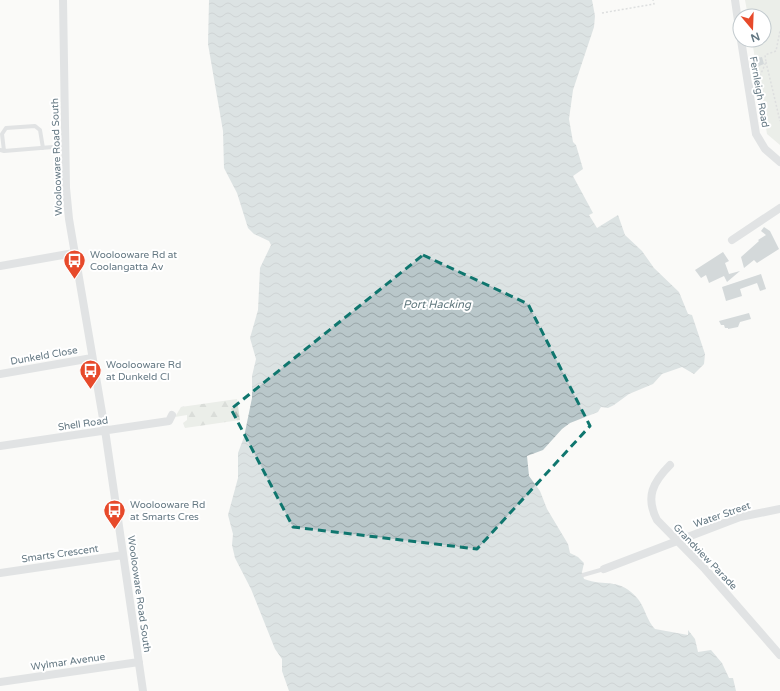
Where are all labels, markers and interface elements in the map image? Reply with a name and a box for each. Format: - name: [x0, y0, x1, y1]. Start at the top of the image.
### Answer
- north arrow: [732, 8, 772, 48]
- text: N: [749, 29, 761, 45]
- street label: Fernleigh Road: [747, 55, 771, 129]
- street label: Woolooware Road South: [49, 98, 65, 216]
- bus stop icon: Woolooware Rd at Coolangatta Av: [61, 248, 87, 281]
- place label: Woolooware Rd at Coolangatta Av: [90, 249, 177, 273]
- water label: Port Hacking: [403, 298, 472, 311]
- street label: Dunkeld Close: [9, 344, 79, 368]
- bus stop icon: Woolooware Rd at Dunkeld Cl: [78, 358, 104, 391]
- place label: Woolooware Rd at Dunkeld Cl: [106, 359, 181, 383]
- street label: Shell Road: [57, 415, 109, 433]
- bus stop icon: Woolooware Rd at Smarts Cres: [102, 498, 128, 531]
- place label: Woolooware Rd at Smarts Cres: [130, 499, 205, 523]
- street label: Water Street: [692, 500, 752, 530]
- street label: Grandview Parade: [671, 522, 740, 593]
- street label: Woolooware Road South: [125, 535, 153, 653]
- street label: Smarts Crescent: [21, 543, 99, 565]
- street label: Wylmar Avenue: [30, 651, 106, 673]

